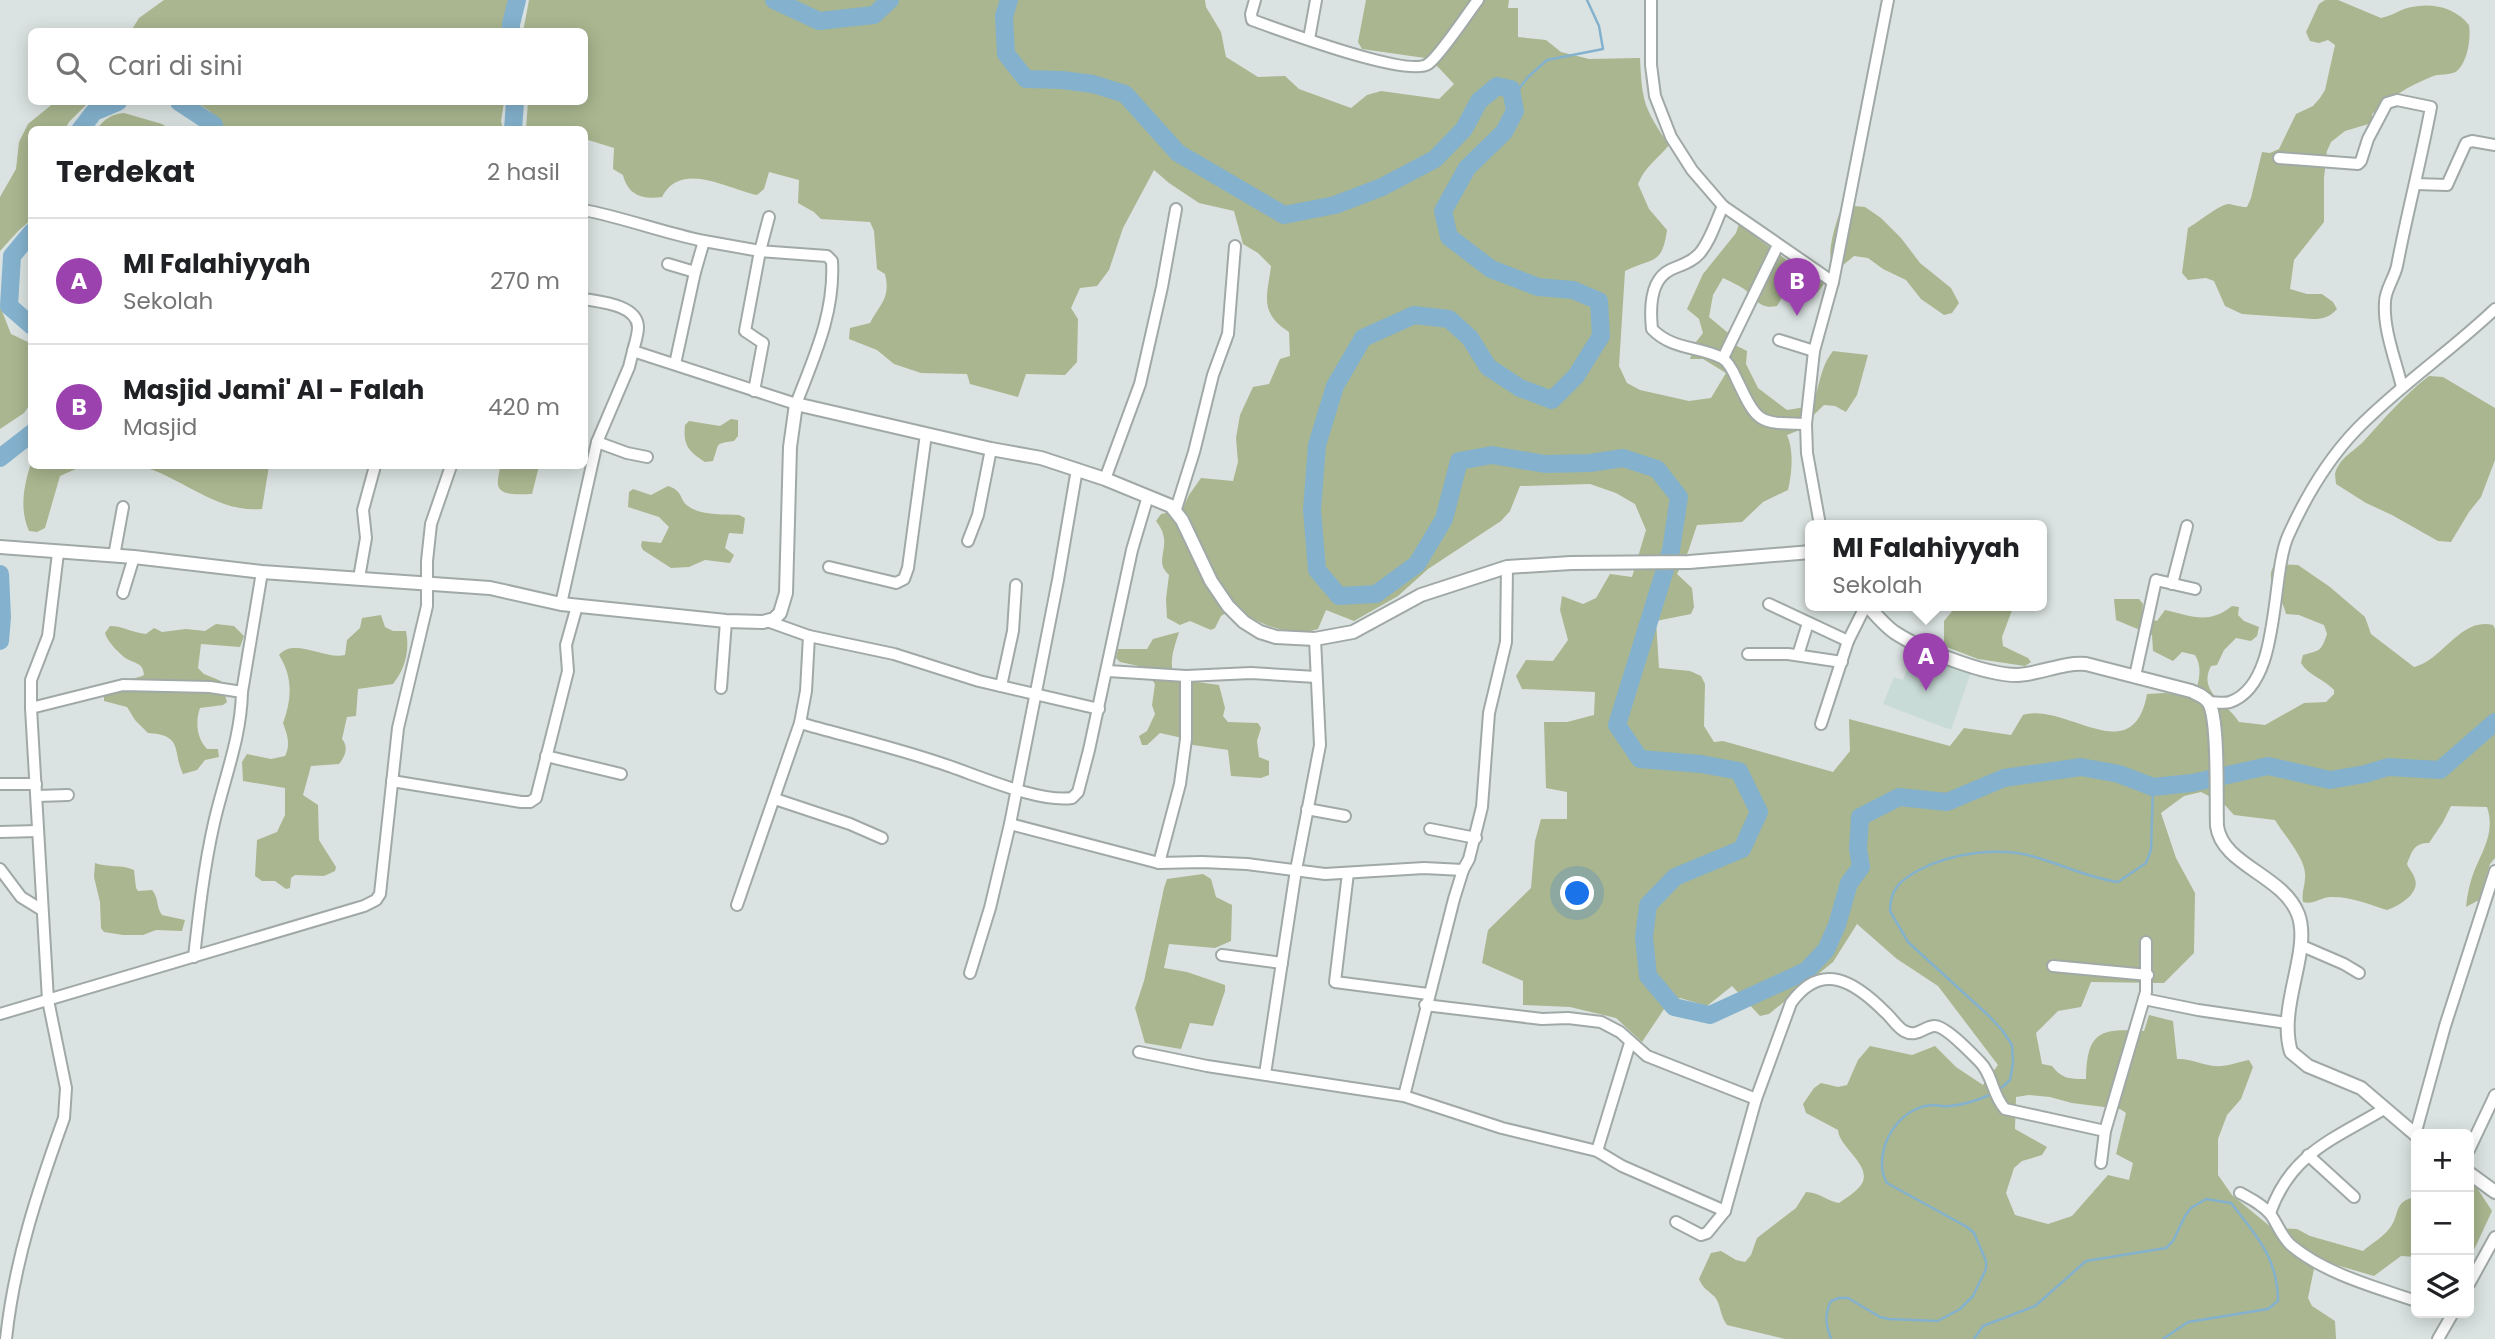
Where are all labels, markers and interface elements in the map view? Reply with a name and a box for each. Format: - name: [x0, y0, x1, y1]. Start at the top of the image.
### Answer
- search box: [28, 28, 588, 105]
- icon: search: [52, 48, 90, 86]
- text: Cari di sini: [108, 48, 243, 84]
- text: Terdekat: [56, 150, 195, 193]
- text: 2 hasil: [487, 156, 560, 188]
- text: MI Falahiyyah: [123, 246, 311, 282]
- pin: B: [1774, 258, 1820, 316]
- text: A: [71, 265, 87, 297]
- text: 270 m: [490, 265, 560, 297]
- text: Sekolah: [123, 285, 213, 317]
- text: Masjid Jami' Al - Falah: [123, 372, 424, 408]
- text: B: [71, 391, 87, 423]
- text: 420 m: [488, 391, 560, 423]
- text: Masjid: [123, 411, 197, 443]
- popup: [1805, 520, 2047, 611]
- text: MI Falahiyyah: [1832, 530, 2020, 566]
- text: Sekolah: [1832, 569, 1923, 601]
- pin: A: [1903, 633, 1949, 691]
- your location: [1560, 876, 1594, 910]
- map controls: [2411, 1129, 2474, 1318]
- button: +: [2411, 1129, 2474, 1192]
- button: −: [2411, 1192, 2474, 1255]
- button: layers: [2411, 1255, 2474, 1318]

